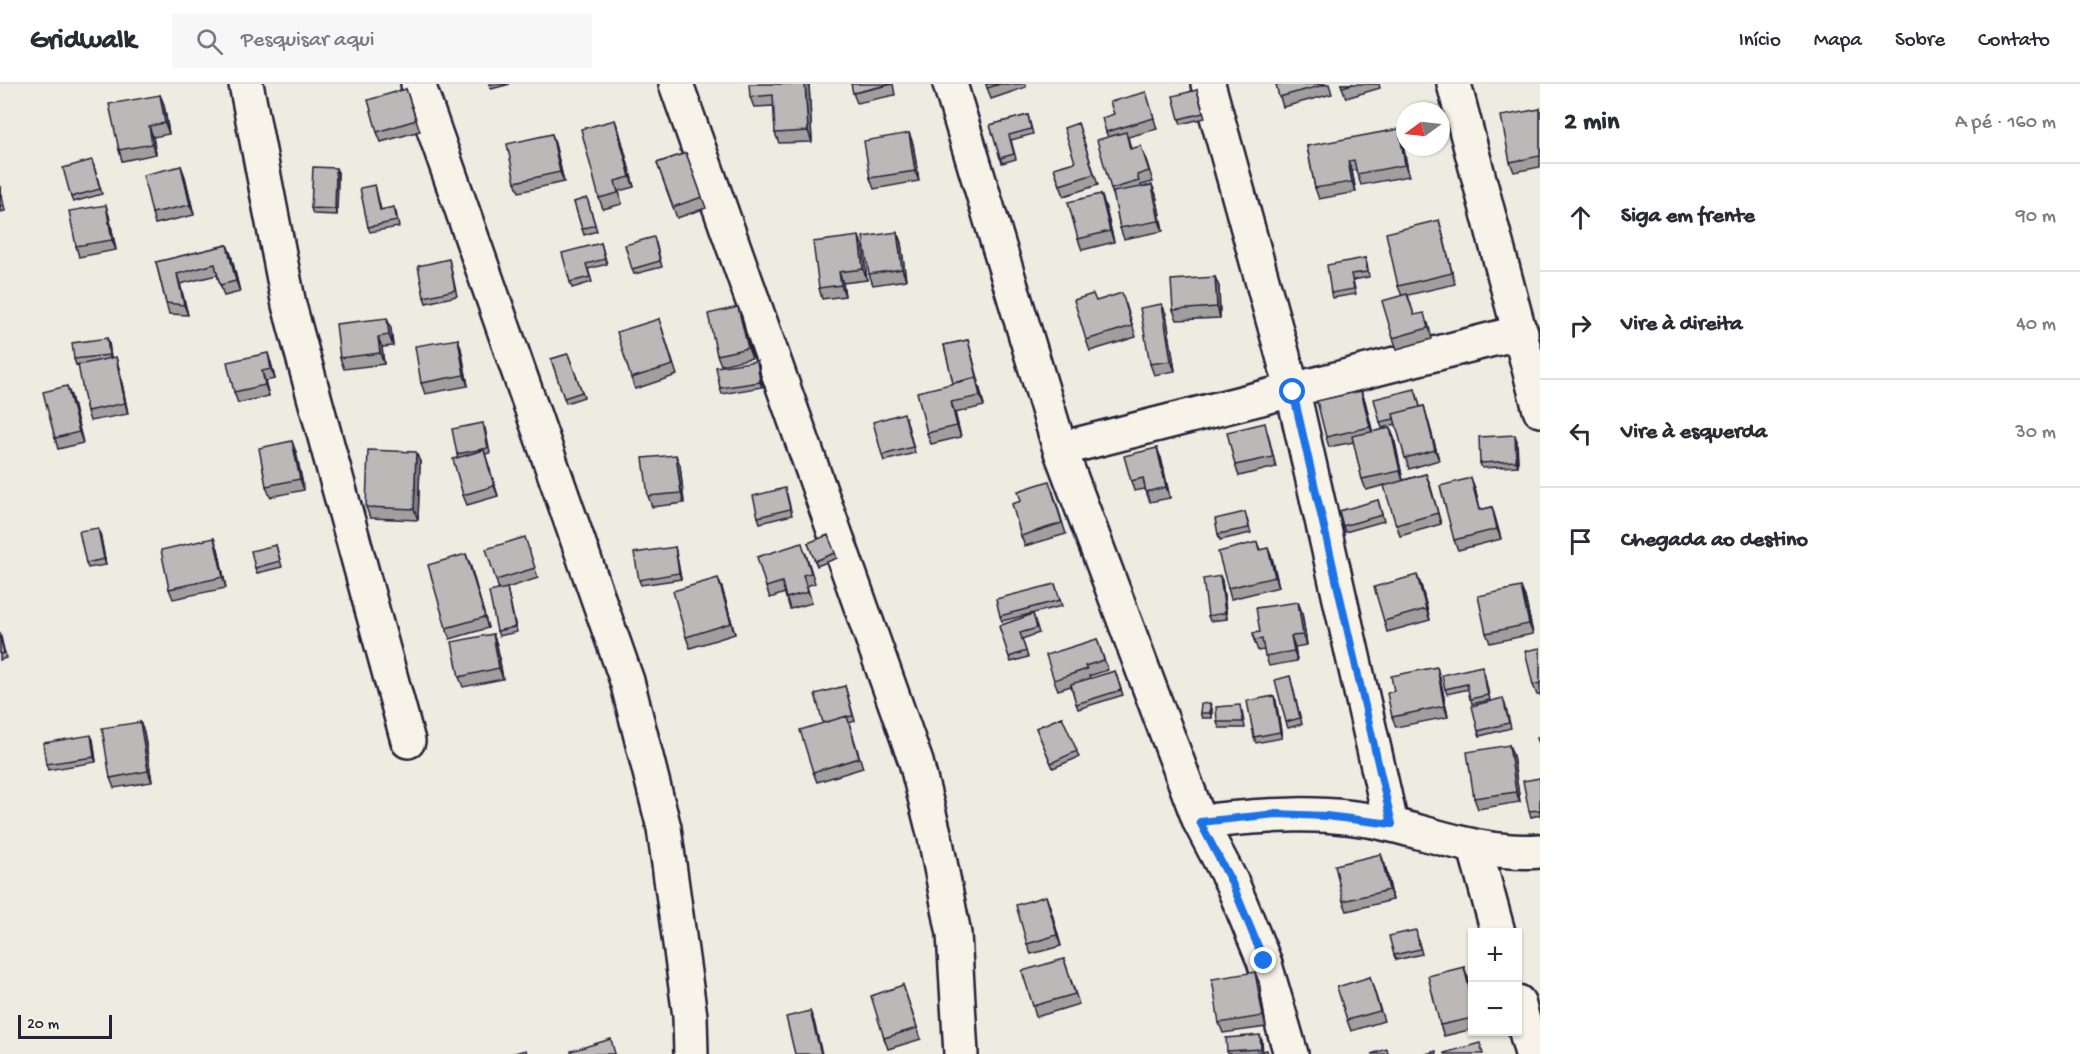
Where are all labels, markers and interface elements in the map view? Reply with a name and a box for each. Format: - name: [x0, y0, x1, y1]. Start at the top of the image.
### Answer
- search box: [172, 14, 592, 68]
- text: Gridwalk: [30, 25, 136, 58]
- icon: search: [193, 25, 226, 58]
- text: Pesquisar aqui: [241, 28, 375, 54]
- text: Início: [1739, 29, 1781, 54]
- text: Mapa: [1814, 29, 1862, 54]
- text: Sobre: [1895, 29, 1945, 54]
- text: Contato: [1978, 29, 2050, 54]
- north arrow: [1396, 102, 1450, 156]
- text: 2 min: [1564, 108, 1619, 139]
- text: A pé · 160 m: [1955, 112, 2056, 135]
- icon: ahead: [1564, 201, 1597, 234]
- text: Siga em frente: [1621, 204, 1755, 230]
- text: 90 m: [2016, 206, 2056, 229]
- icon: right: [1564, 309, 1597, 342]
- text: Vire à direita: [1621, 312, 1743, 338]
- text: 40 m: [2016, 314, 2056, 337]
- route start: [1279, 378, 1305, 404]
- icon: left: [1564, 417, 1597, 450]
- text: Vire à esquerda: [1621, 420, 1767, 446]
- text: 30 m: [2015, 422, 2056, 445]
- icon: arrive: [1564, 525, 1597, 558]
- text: Chegada ao destino: [1621, 528, 1808, 554]
- map controls: [1468, 928, 1522, 1036]
- button: +: [1468, 928, 1522, 982]
- route end: [1250, 947, 1276, 973]
- button: −: [1468, 982, 1522, 1036]
- scale bar: [18, 1012, 112, 1040]
- text: 20 m: [27, 1016, 59, 1035]

